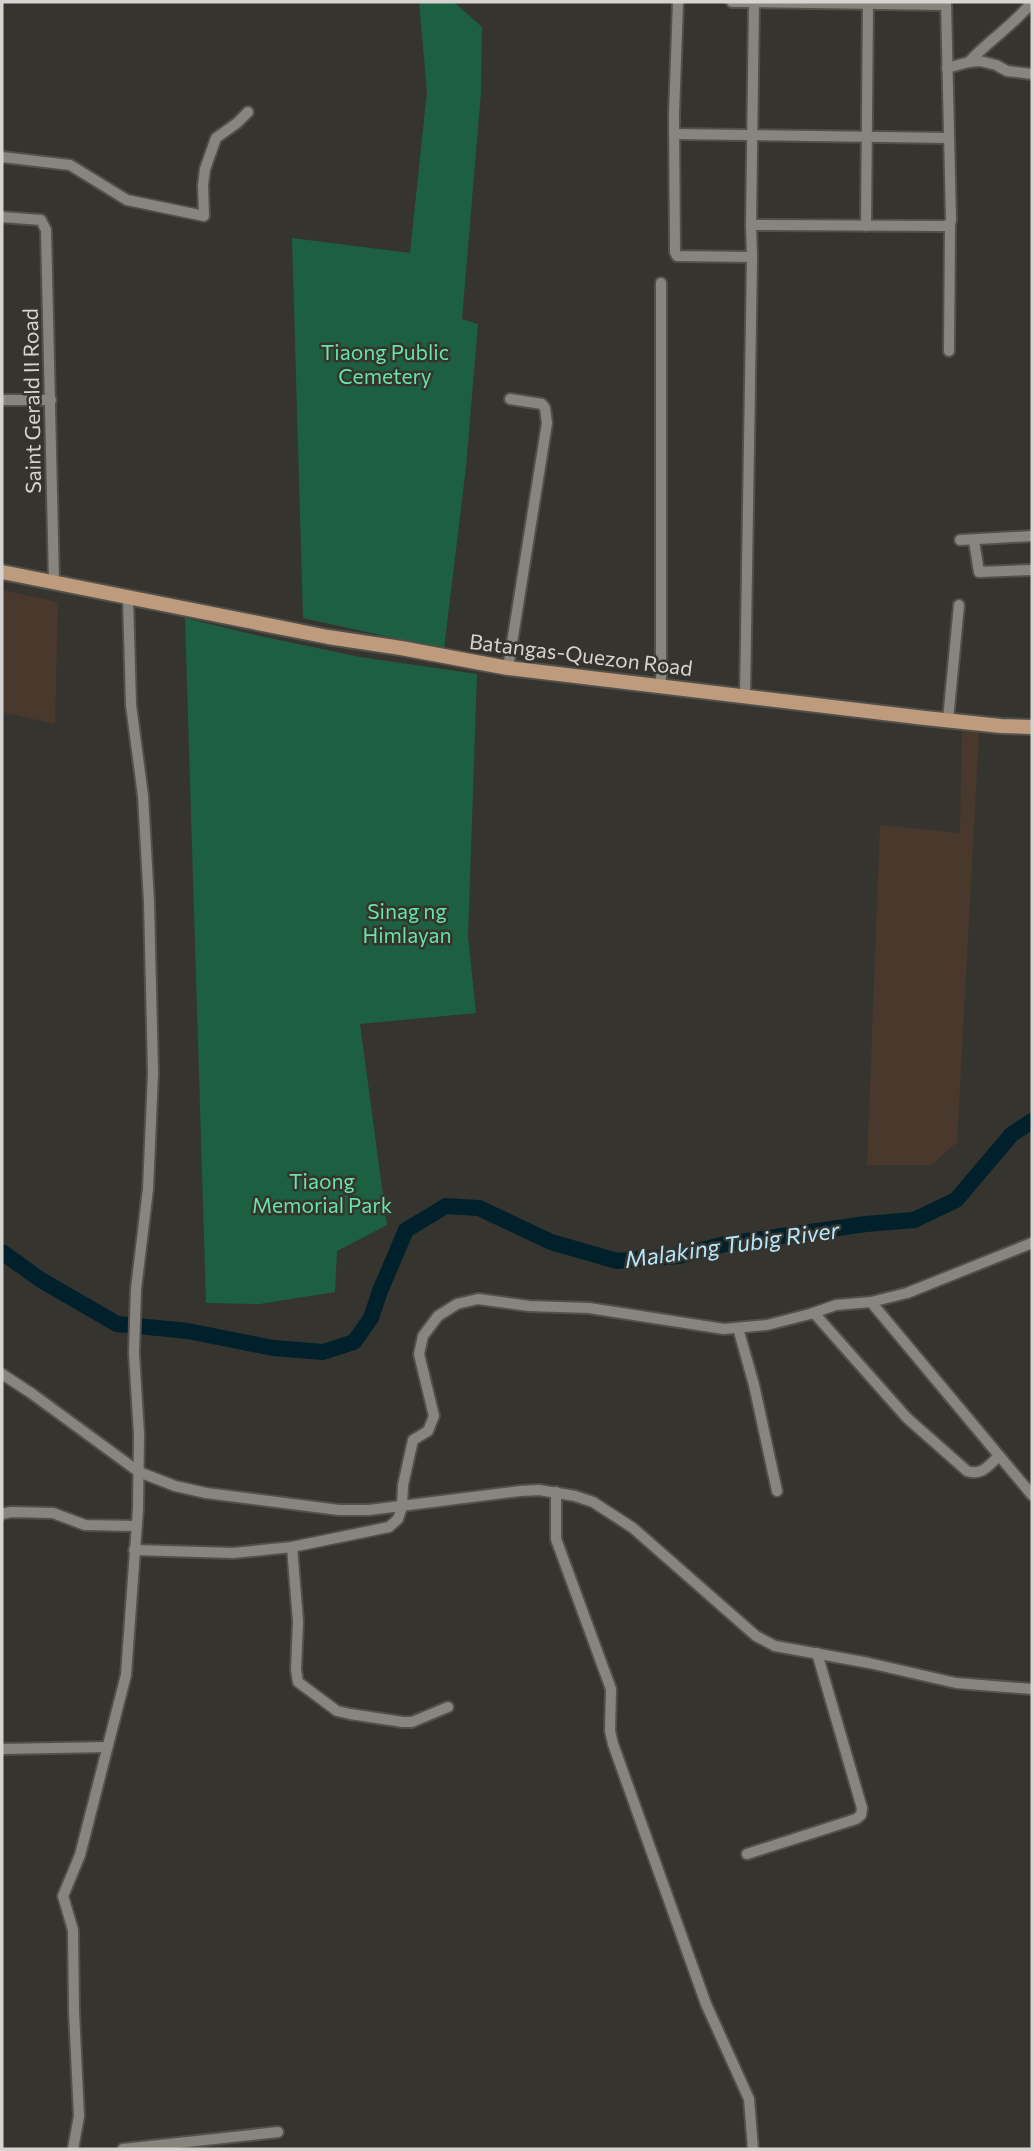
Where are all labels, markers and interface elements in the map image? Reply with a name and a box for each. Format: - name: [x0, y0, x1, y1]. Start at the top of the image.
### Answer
- street label: Saint Gerald II Road: [17, 308, 45, 494]
- park label: Tiaong Public Cemetery: [321, 339, 449, 388]
- street label: Batangas-Quezon Road: [468, 628, 694, 680]
- park label: Sinag ng Himlayan: [362, 898, 452, 947]
- park label: Tiaong Memorial Park: [252, 1168, 392, 1217]
- water label: Malaking Tubig River: [623, 1215, 842, 1273]

